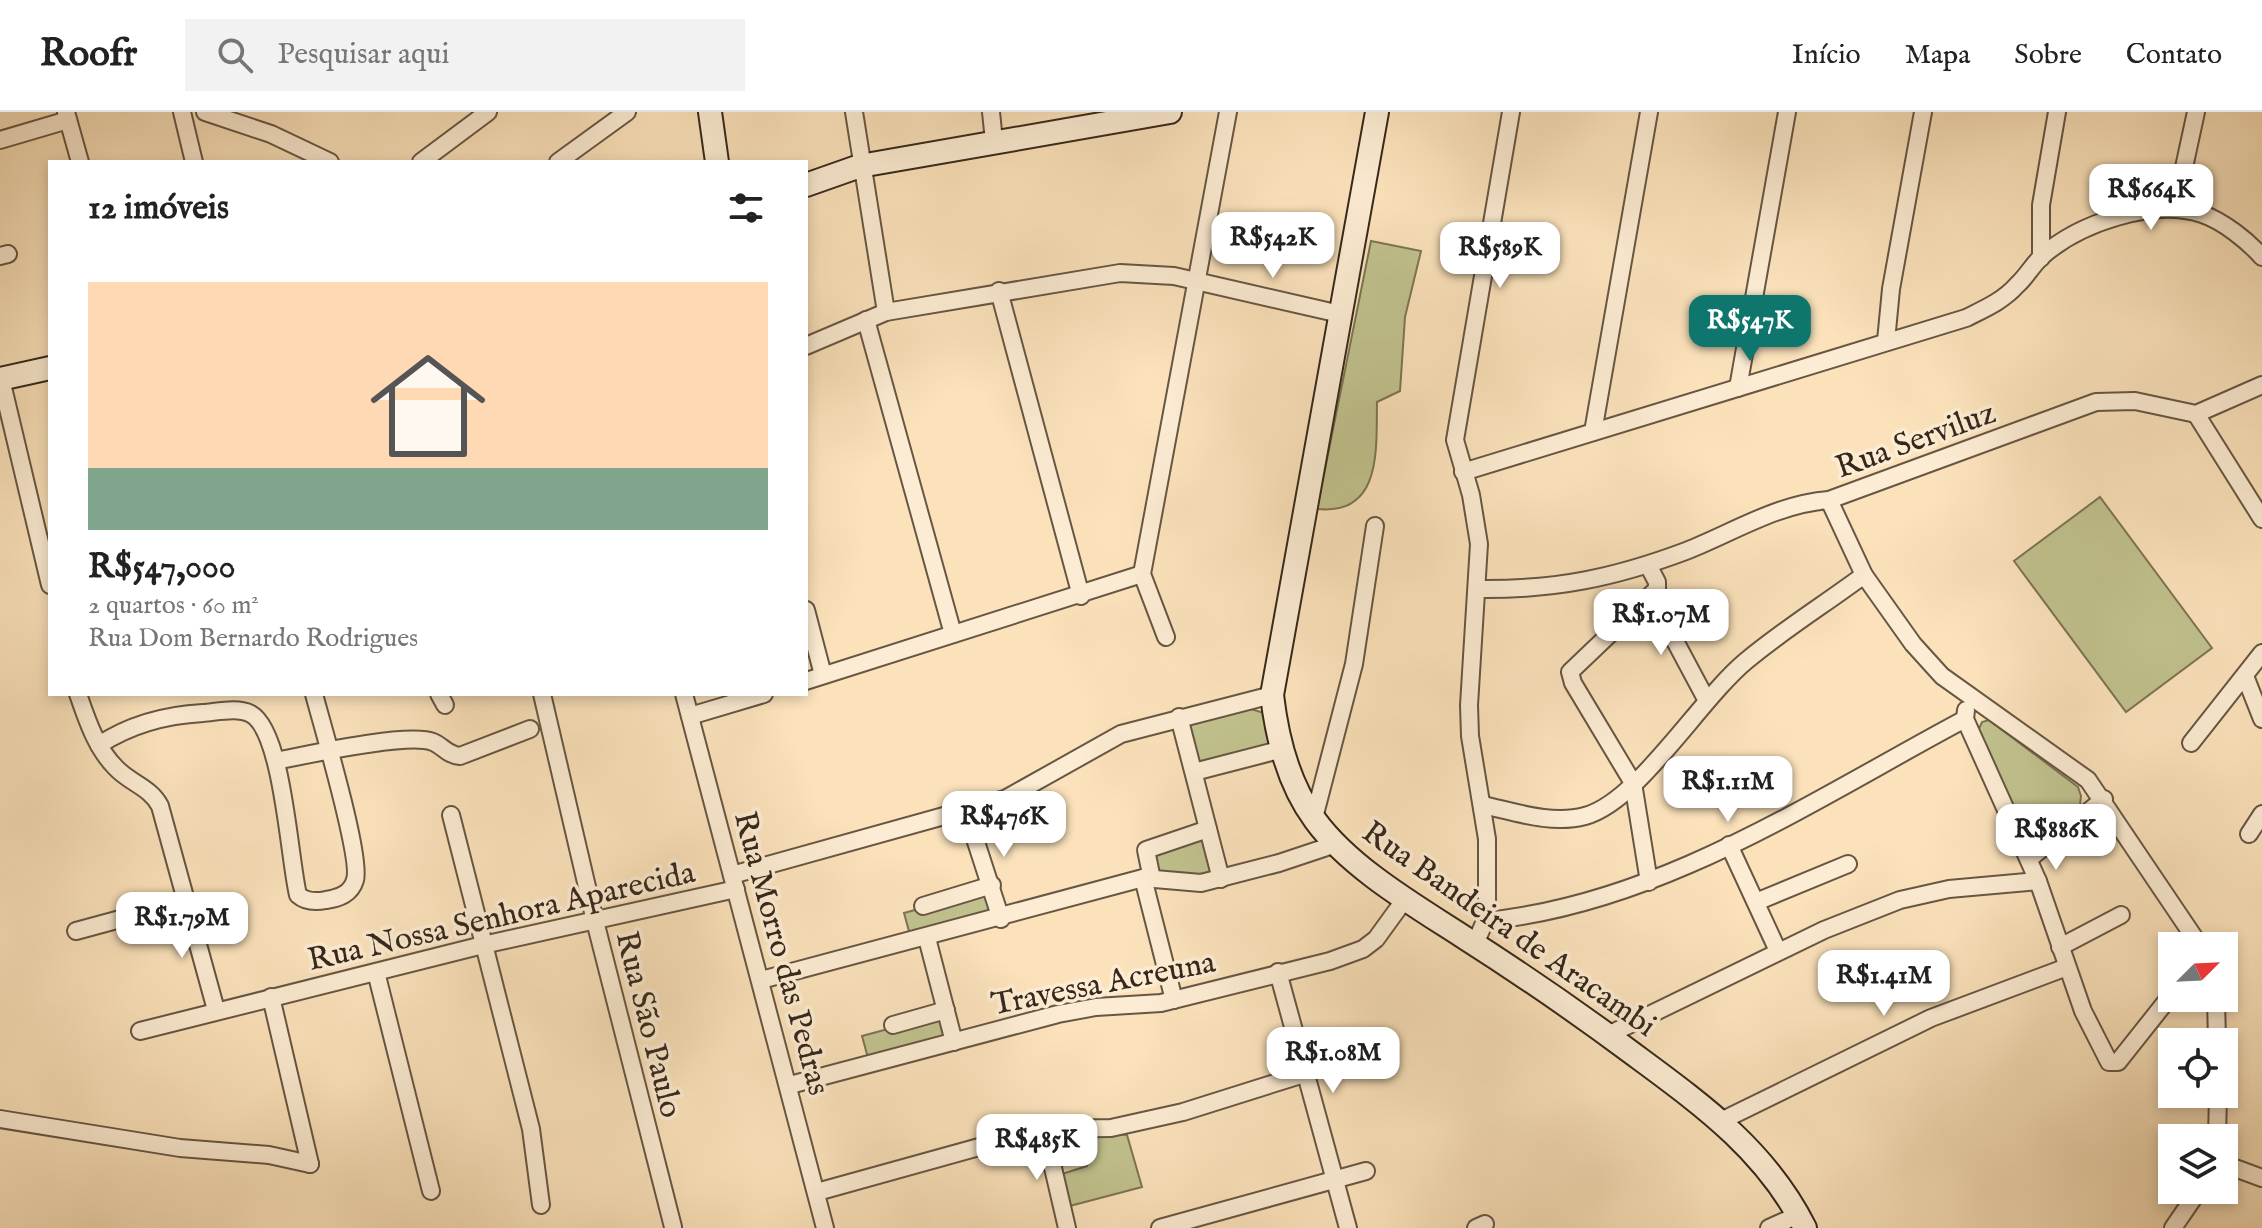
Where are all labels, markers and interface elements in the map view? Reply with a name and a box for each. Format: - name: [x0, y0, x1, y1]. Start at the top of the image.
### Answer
- search box: [185, 19, 745, 91]
- text: Roofr: [40, 31, 137, 79]
- icon: search: [213, 33, 257, 77]
- text: Pesquisar aqui: [277, 36, 449, 74]
- text: Início: [1792, 38, 1861, 73]
- text: Mapa: [1905, 38, 1970, 73]
- text: Sobre: [2014, 38, 2082, 73]
- text: Contato: [2126, 38, 2222, 73]
- pin: R$664K: [2086, 164, 2216, 232]
- text: R$664K: [2107, 173, 2195, 206]
- icon: filters: [724, 186, 768, 230]
- text: 12 imóveis: [88, 187, 229, 230]
- pin: R$542K: [1208, 212, 1338, 280]
- text: R$542K: [1229, 221, 1317, 254]
- pin: R$589K: [1435, 222, 1565, 290]
- text: R$589K: [1458, 231, 1542, 264]
- pin: R$547K: [1685, 295, 1815, 363]
- text: R$547K: [1707, 304, 1793, 337]
- icon: home: [356, 334, 500, 478]
- street label: Rua Serviluz: [1830, 393, 2001, 489]
- text: R$547,000: [88, 546, 235, 589]
- text: 2 quartos · 60 m²: [88, 589, 259, 622]
- pin: R$1.07M: [1587, 589, 1735, 657]
- text: R$1.07M: [1612, 598, 1710, 631]
- text: Rua Dom Bernardo Rodrigues: [88, 622, 418, 655]
- pin: R$1.11M: [1654, 756, 1802, 824]
- text: R$1.11M: [1681, 765, 1775, 798]
- pin: R$476K: [939, 791, 1069, 859]
- text: R$476K: [960, 800, 1048, 833]
- pin: R$886K: [1991, 804, 2121, 872]
- street label: Rua Morro das Pedras: [723, 807, 838, 1100]
- street label: Rua Bandeira de Aracambi: [1353, 813, 1664, 1047]
- text: R$886K: [2014, 813, 2098, 846]
- street label: Rua Nossa Senhora Aparecida: [304, 853, 699, 982]
- pin: R$1.79M: [108, 892, 256, 960]
- text: R$1.79M: [134, 901, 230, 934]
- street label: Rua São Paulo: [605, 927, 691, 1122]
- north arrow: [2158, 932, 2238, 1012]
- map controls: [2158, 932, 2238, 1204]
- street label: Travessa Acreuna: [988, 943, 1219, 1026]
- pin: R$1.41M: [1810, 950, 1958, 1018]
- text: R$1.41M: [1836, 959, 1932, 992]
- pin: R$1.08M: [1259, 1027, 1407, 1095]
- button: locate: [2158, 1028, 2238, 1108]
- text: R$1.08M: [1285, 1036, 1381, 1069]
- pin: R$485K: [972, 1114, 1102, 1182]
- text: R$485K: [994, 1123, 1080, 1156]
- button: layers: [2158, 1124, 2238, 1204]

